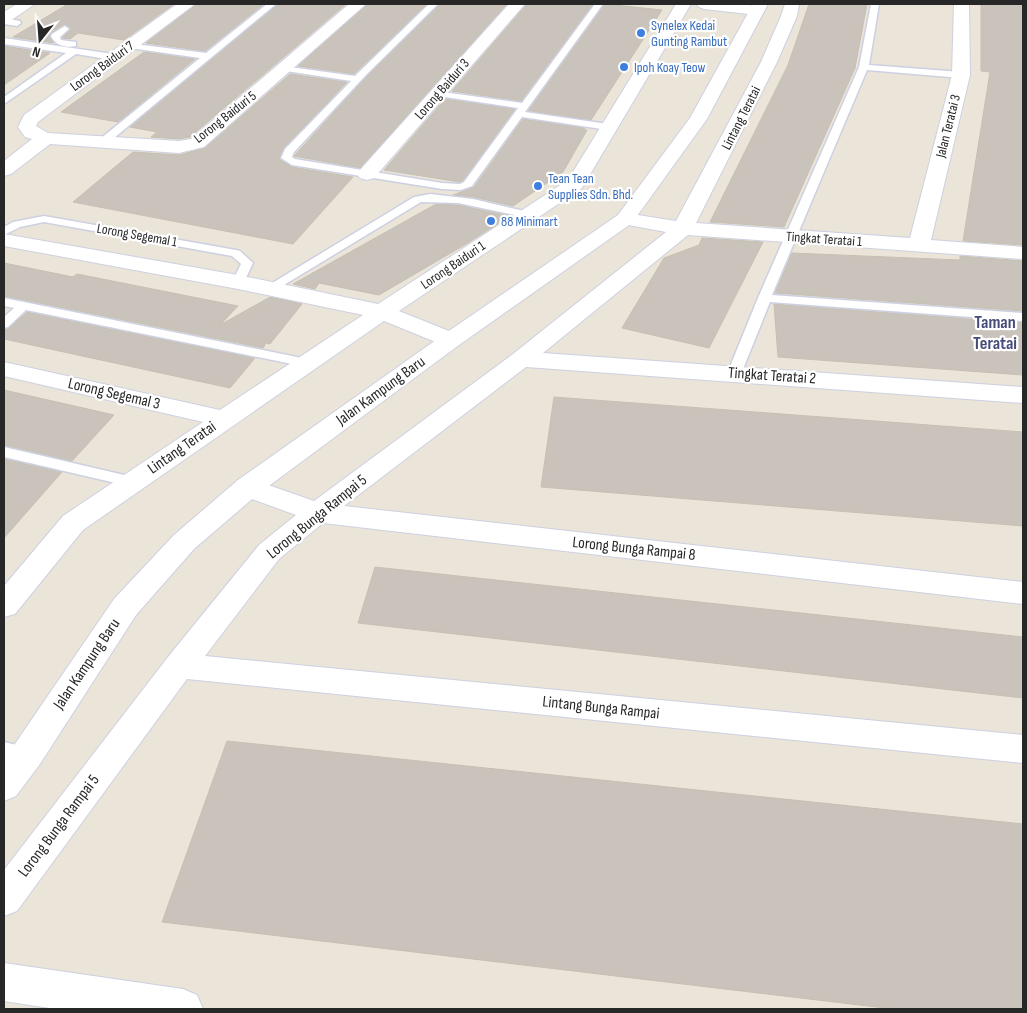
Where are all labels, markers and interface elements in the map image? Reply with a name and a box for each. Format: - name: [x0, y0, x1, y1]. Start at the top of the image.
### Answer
- north arrow: [15, 15, 65, 65]
- place label: Synelex Kedai Gunting Rambut: [651, 17, 727, 50]
- marker: Synelex Kedai Gunting Rambut: [635, 27, 647, 39]
- street label: Lorong Baiduri 7: [67, 37, 138, 95]
- text: N: [30, 43, 42, 61]
- street label: Lorong Baiduri 3: [411, 55, 473, 123]
- place label: Ipoh Koay Teow: [634, 59, 706, 76]
- marker: Ipoh Koay Teow: [618, 61, 630, 73]
- street label: Lintang Teratai: [718, 83, 764, 153]
- street label: Lorong Baiduri 5: [190, 87, 260, 147]
- street label: Jalan Teratai 3: [932, 93, 964, 160]
- place label: Tean Tean Supplies Sdn. Bhd.: [548, 170, 633, 203]
- marker: Tean Tean Supplies Sdn. Bhd.: [532, 180, 544, 192]
- place label: 88 Minimart: [501, 213, 558, 230]
- marker: 88 Minimart: [485, 215, 497, 227]
- street label: Lorong Segemal 1: [96, 220, 179, 250]
- street label: Tingkat Teratai 1: [785, 228, 863, 250]
- street label: Lorong Baiduri 1: [418, 237, 488, 293]
- district label: Taman Teratai: [973, 312, 1017, 354]
- street label: Jalan Kampung Baru: [332, 352, 429, 430]
- street label: Tingkat Teratai 2: [728, 363, 816, 389]
- street label: Lorong Segemal 3: [66, 374, 162, 414]
- street label: Lintang Teratai: [144, 418, 220, 478]
- street label: Lorong Bunga Rampai 5: [263, 471, 371, 563]
- street label: Lorong Bunga Rampai 8: [572, 533, 696, 565]
- street label: Jalan Kampung Baru: [49, 615, 124, 714]
- street label: Lintang Bunga Rampai: [542, 692, 660, 724]
- street label: Lorong Bunga Rampai 5: [14, 771, 104, 881]

